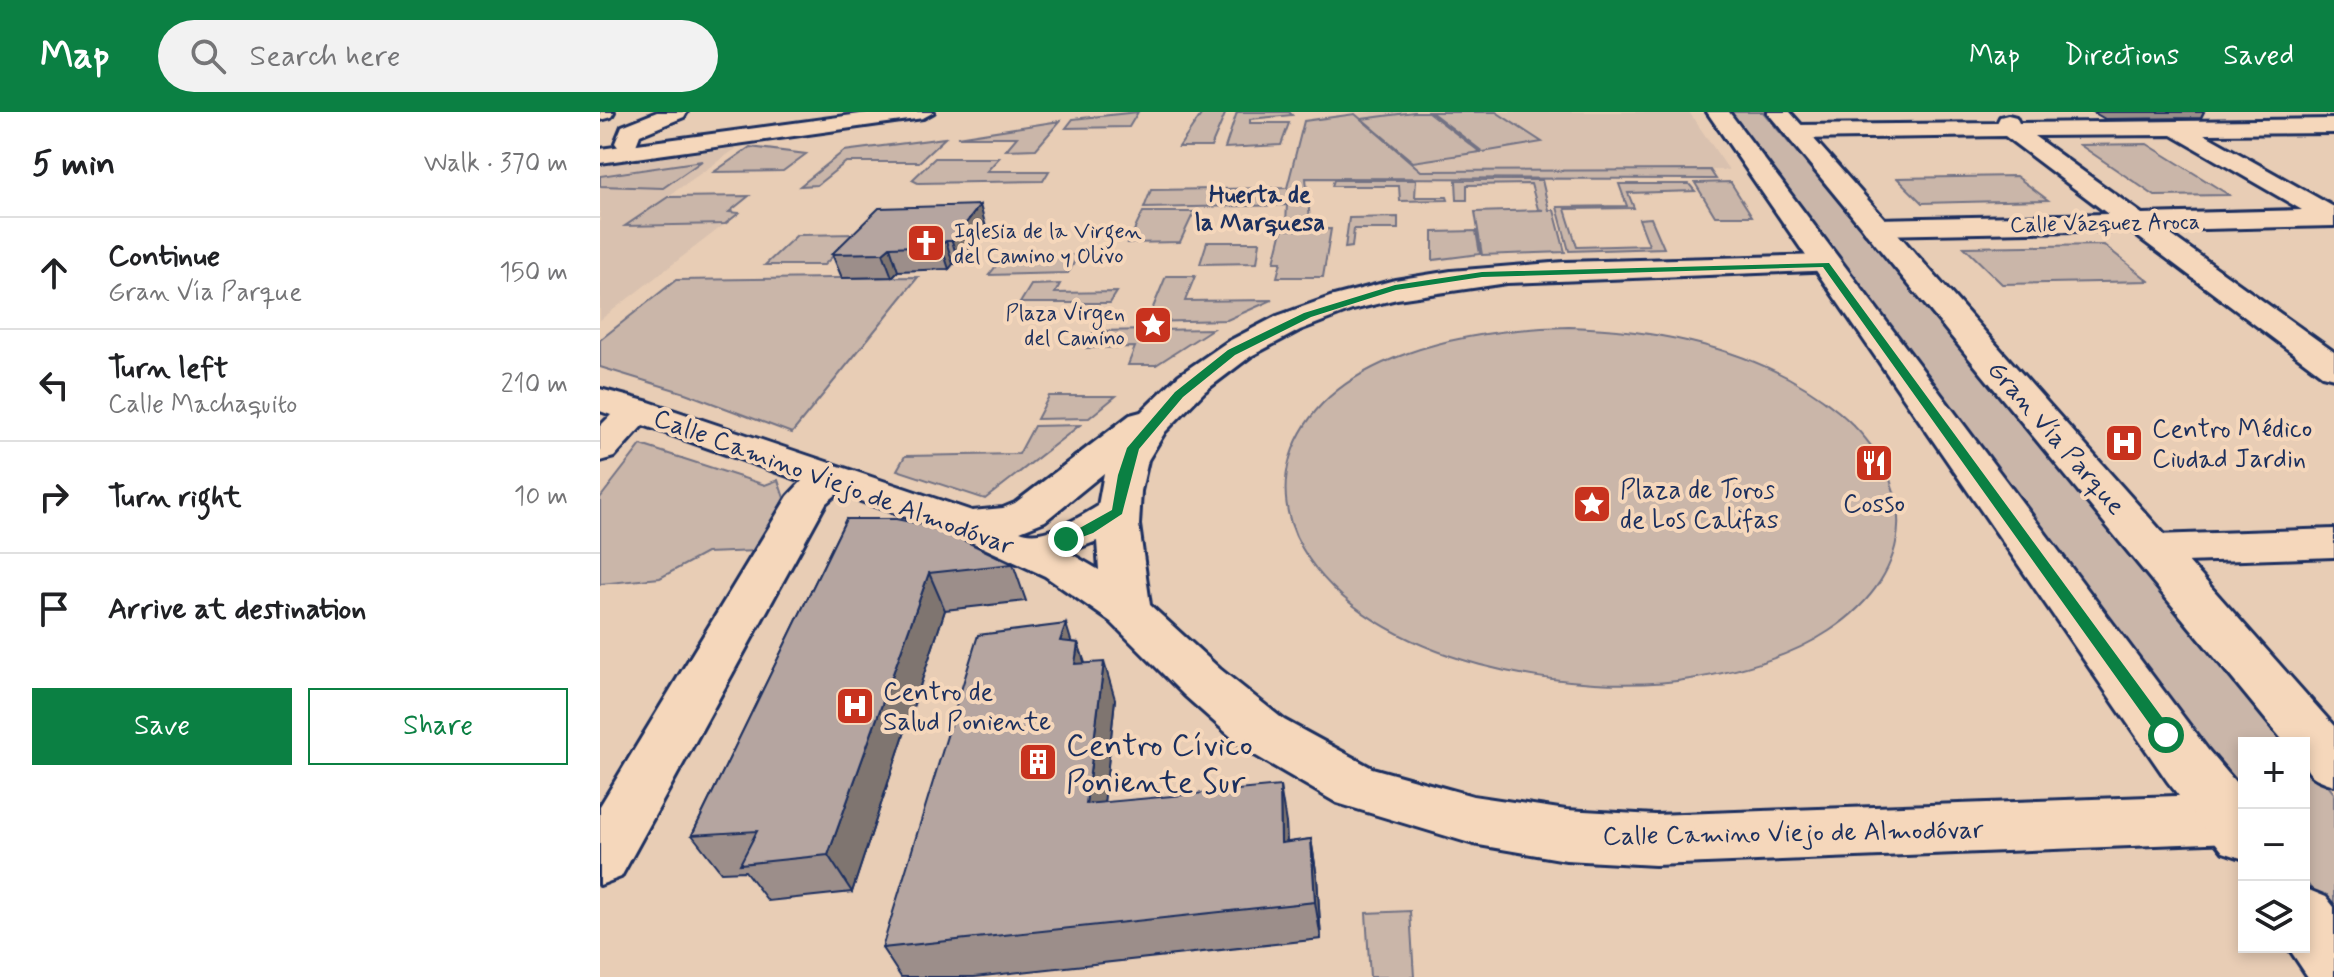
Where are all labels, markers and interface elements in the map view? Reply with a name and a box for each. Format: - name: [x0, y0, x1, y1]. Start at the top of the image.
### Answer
- search box: [158, 20, 718, 92]
- text: Map: [40, 32, 110, 81]
- icon: search: [186, 34, 230, 78]
- text: Search here: [250, 37, 401, 76]
- text: Map: [1969, 38, 2020, 75]
- text: Directions: [2064, 38, 2179, 75]
- text: Saved: [2223, 38, 2294, 75]
- text: 5 min: [32, 142, 115, 187]
- text: Walk · 370 m: [424, 147, 568, 181]
- district label: Huerta de la Marquesa: [1195, 180, 1325, 239]
- street label: Calle Vázquez Aroca: [2010, 208, 2201, 240]
- place label: Iglesia de la Virgen del Camino y Olivo: [954, 218, 1142, 271]
- church icon: Iglesia de la Virgen del Camino y Olivo: [905, 222, 947, 264]
- text: Continue: [108, 237, 220, 276]
- icon: ahead: [32, 251, 76, 295]
- text: 150 m: [499, 256, 568, 290]
- text: Gran Vía Parque: [108, 276, 302, 310]
- place label: Plaza Virgen del Camino: [1006, 300, 1125, 353]
- place icon: Plaza Virgen del Camino: [1132, 304, 1174, 346]
- text: Turn left: [108, 349, 228, 388]
- street label: Gran Vía Parque: [1979, 354, 2132, 523]
- icon: left: [32, 363, 76, 407]
- text: 210 m: [501, 368, 568, 402]
- text: Calle Machaquito: [108, 388, 297, 422]
- street label: Calle Camino Viejo de Almodóvar: [649, 402, 1018, 564]
- place label: Centro Médico Ciudad Jardin: [2152, 413, 2312, 477]
- hospital icon: Centro Médico Ciudad Jardin: [2103, 422, 2145, 464]
- restaurant icon: Cosso: [1853, 442, 1895, 484]
- place label: Plaza de Toros de Los Califas: [1620, 474, 1779, 538]
- icon: right: [32, 475, 76, 519]
- text: Turn right: [108, 478, 241, 517]
- text: 10 m: [514, 480, 568, 514]
- place icon: Plaza de Toros de Los Califas: [1571, 483, 1613, 525]
- place label: Cosso: [1843, 488, 1905, 522]
- route end: [1048, 521, 1084, 557]
- icon: arrive: [32, 587, 76, 631]
- text: Arrive at destination: [108, 590, 366, 629]
- place label: Centro de Salud Poniente: [883, 676, 1051, 740]
- hospital icon: Centro de Salud Poniente: [834, 685, 876, 727]
- button: Save: [32, 688, 292, 765]
- button: Share: [308, 688, 568, 765]
- route start: [2148, 717, 2184, 753]
- place label: Centro Cívico Poniente Sur: [1066, 725, 1253, 804]
- map controls: [2238, 737, 2310, 953]
- button: +: [2238, 737, 2310, 809]
- building icon: Centro Cívico Poniente Sur: [1017, 741, 1059, 783]
- button: −: [2238, 809, 2310, 881]
- street label: Calle Camino Viejo de Almodóvar: [1602, 814, 1984, 854]
- button: layers: [2238, 881, 2310, 953]

